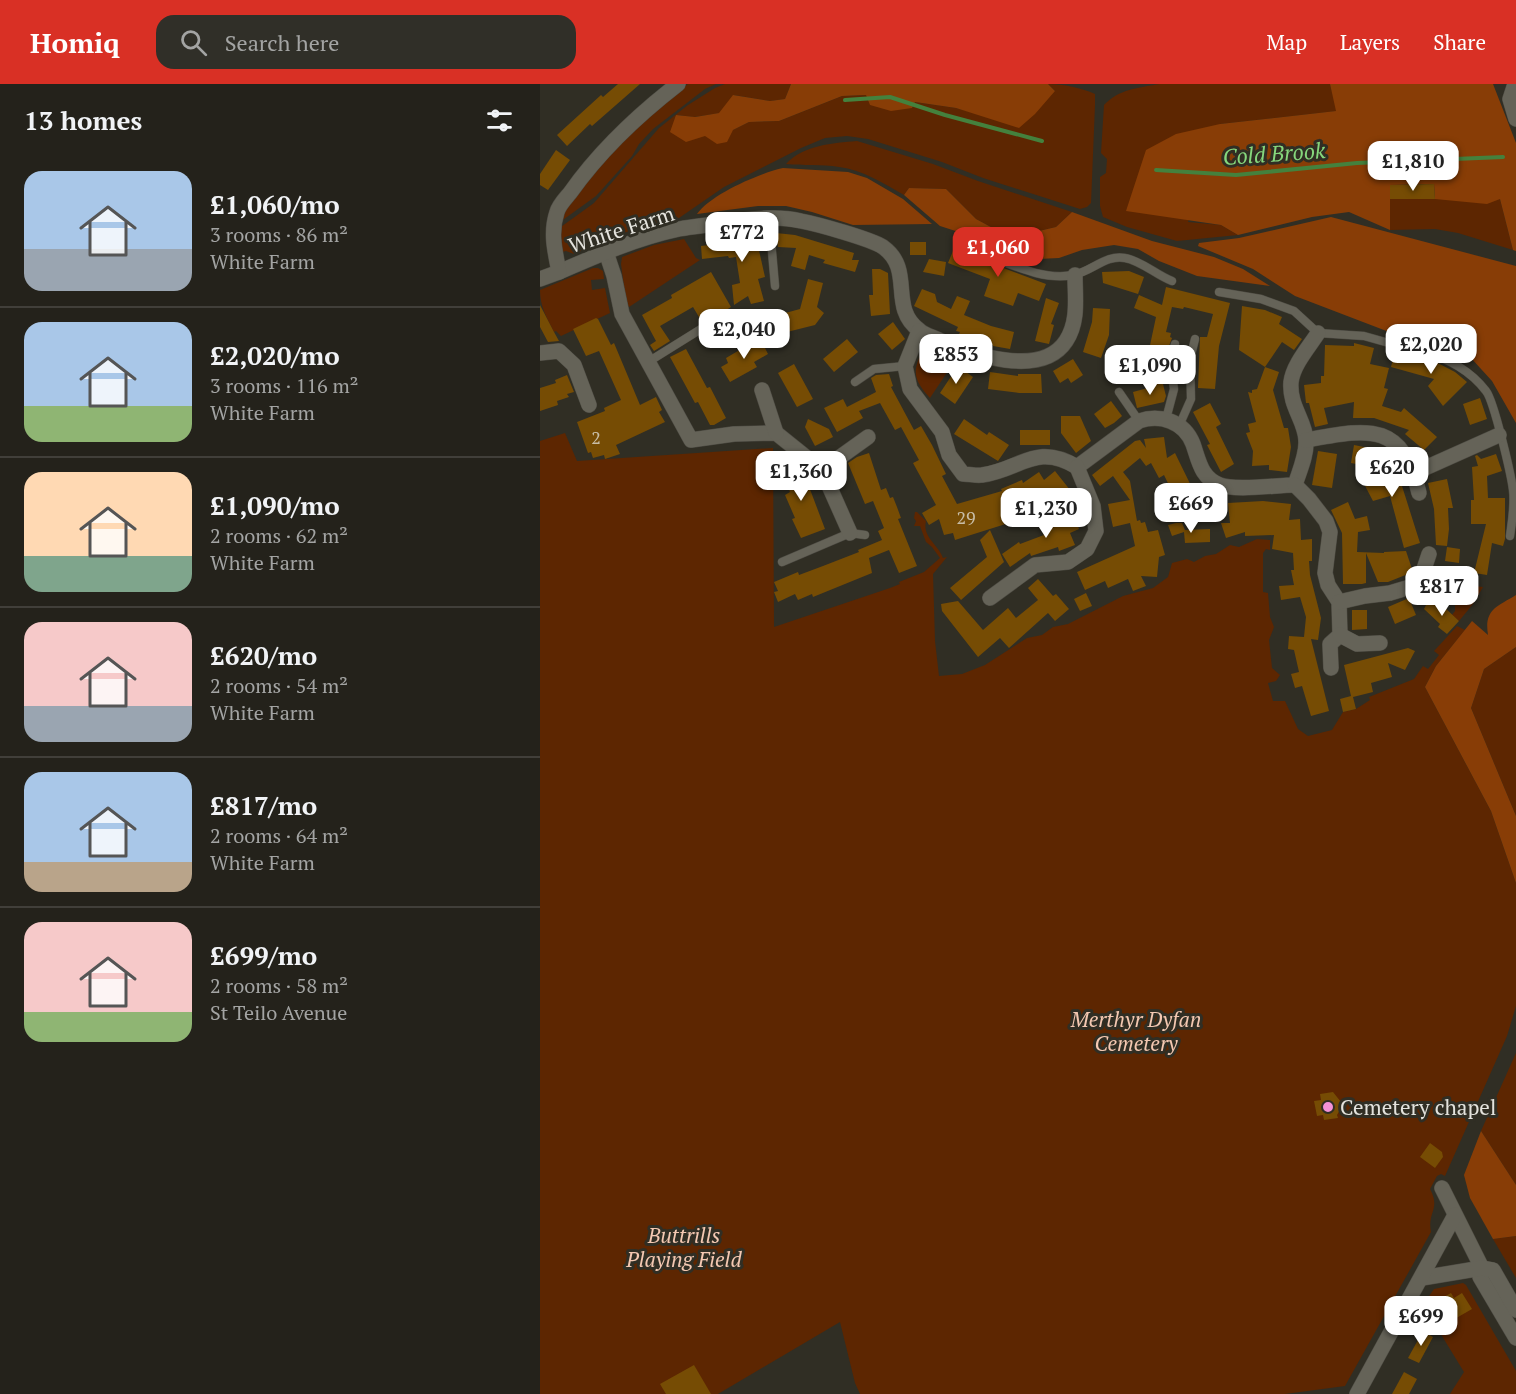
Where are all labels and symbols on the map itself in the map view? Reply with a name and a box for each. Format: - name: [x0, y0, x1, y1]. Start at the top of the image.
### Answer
- water label: Cold Brook: [1222, 135, 1327, 171]
- pin: £1,810: [1364, 141, 1462, 192]
- street label: White Farm: [564, 199, 678, 259]
- pin: £772: [706, 212, 778, 263]
- pin: £1,060: [949, 227, 1047, 278]
- pin: £2,040: [695, 309, 793, 360]
- pin: £2,020: [1382, 324, 1480, 375]
- pin: £853: [920, 334, 992, 385]
- pin: £1,090: [1101, 345, 1199, 396]
- house number: 2: [591, 425, 601, 449]
- pin: £620: [1356, 447, 1428, 498]
- pin: £1,360: [752, 451, 850, 502]
- pin: £669: [1155, 483, 1227, 534]
- pin: £1,230: [997, 488, 1095, 539]
- house number: 29: [956, 505, 976, 529]
- pin: £817: [1406, 566, 1478, 617]
- park label: Merthyr Dyfan Cemetery: [1070, 1005, 1201, 1057]
- place label: Cemetery chapel: [1340, 1093, 1496, 1121]
- marker: Cemetery chapel: [1321, 1100, 1335, 1114]
- park label: Buttrills Playing Field: [625, 1221, 742, 1273]
- pin: £699: [1385, 1296, 1457, 1347]

